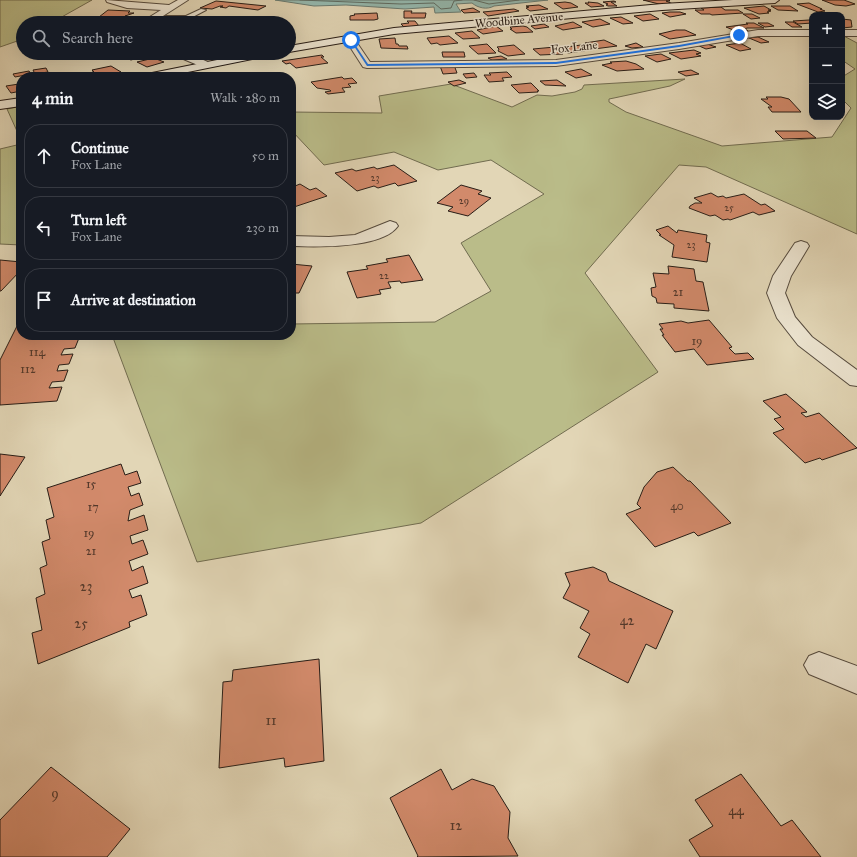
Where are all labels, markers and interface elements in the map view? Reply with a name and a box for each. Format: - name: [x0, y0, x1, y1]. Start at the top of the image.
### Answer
- street label: Woodbine Avenue: [474, 9, 564, 31]
- map controls: [809, 12, 845, 120]
- button: +: [809, 12, 845, 48]
- search box: [16, 16, 296, 60]
- route end: [730, 26, 748, 44]
- icon: search: [30, 27, 52, 49]
- text: Search here: [62, 29, 133, 47]
- route start: [342, 31, 360, 49]
- street label: Fox Lane: [550, 38, 598, 56]
- button: −: [809, 48, 845, 84]
- button: layers: [809, 84, 845, 120]
- text: 4 min: [32, 88, 73, 109]
- text: Walk · 280 m: [210, 90, 280, 106]
- text: Continue: [71, 139, 129, 157]
- icon: ahead: [33, 145, 55, 167]
- text: 50 m: [252, 148, 279, 164]
- text: Fox Lane: [71, 157, 122, 173]
- house number: 23: [371, 172, 379, 184]
- house number: 29: [459, 195, 469, 207]
- house number: 25: [724, 202, 734, 214]
- text: Turn left: [71, 211, 127, 229]
- icon: left: [33, 217, 55, 239]
- text: 230 m: [246, 220, 279, 236]
- text: Fox Lane: [71, 229, 122, 245]
- house number: 23: [687, 239, 695, 251]
- house number: 22: [379, 270, 389, 282]
- house number: 21: [673, 285, 684, 299]
- icon: arrive: [33, 289, 55, 311]
- text: Arrive at destination: [71, 291, 196, 309]
- house number: 19: [691, 334, 703, 348]
- house number: 114: [29, 345, 45, 359]
- house number: 112: [20, 362, 36, 376]
- house number: 15: [86, 477, 97, 491]
- house number: 40: [670, 499, 684, 513]
- house number: 17: [87, 500, 99, 514]
- house number: 19: [83, 526, 95, 540]
- house number: 21: [86, 544, 97, 558]
- house number: 23: [80, 578, 92, 595]
- house number: 42: [620, 612, 634, 629]
- house number: 25: [74, 615, 88, 632]
- house number: 11: [265, 712, 277, 729]
- house number: 9: [51, 785, 59, 802]
- house number: 44: [728, 802, 745, 819]
- house number: 12: [450, 817, 462, 834]

